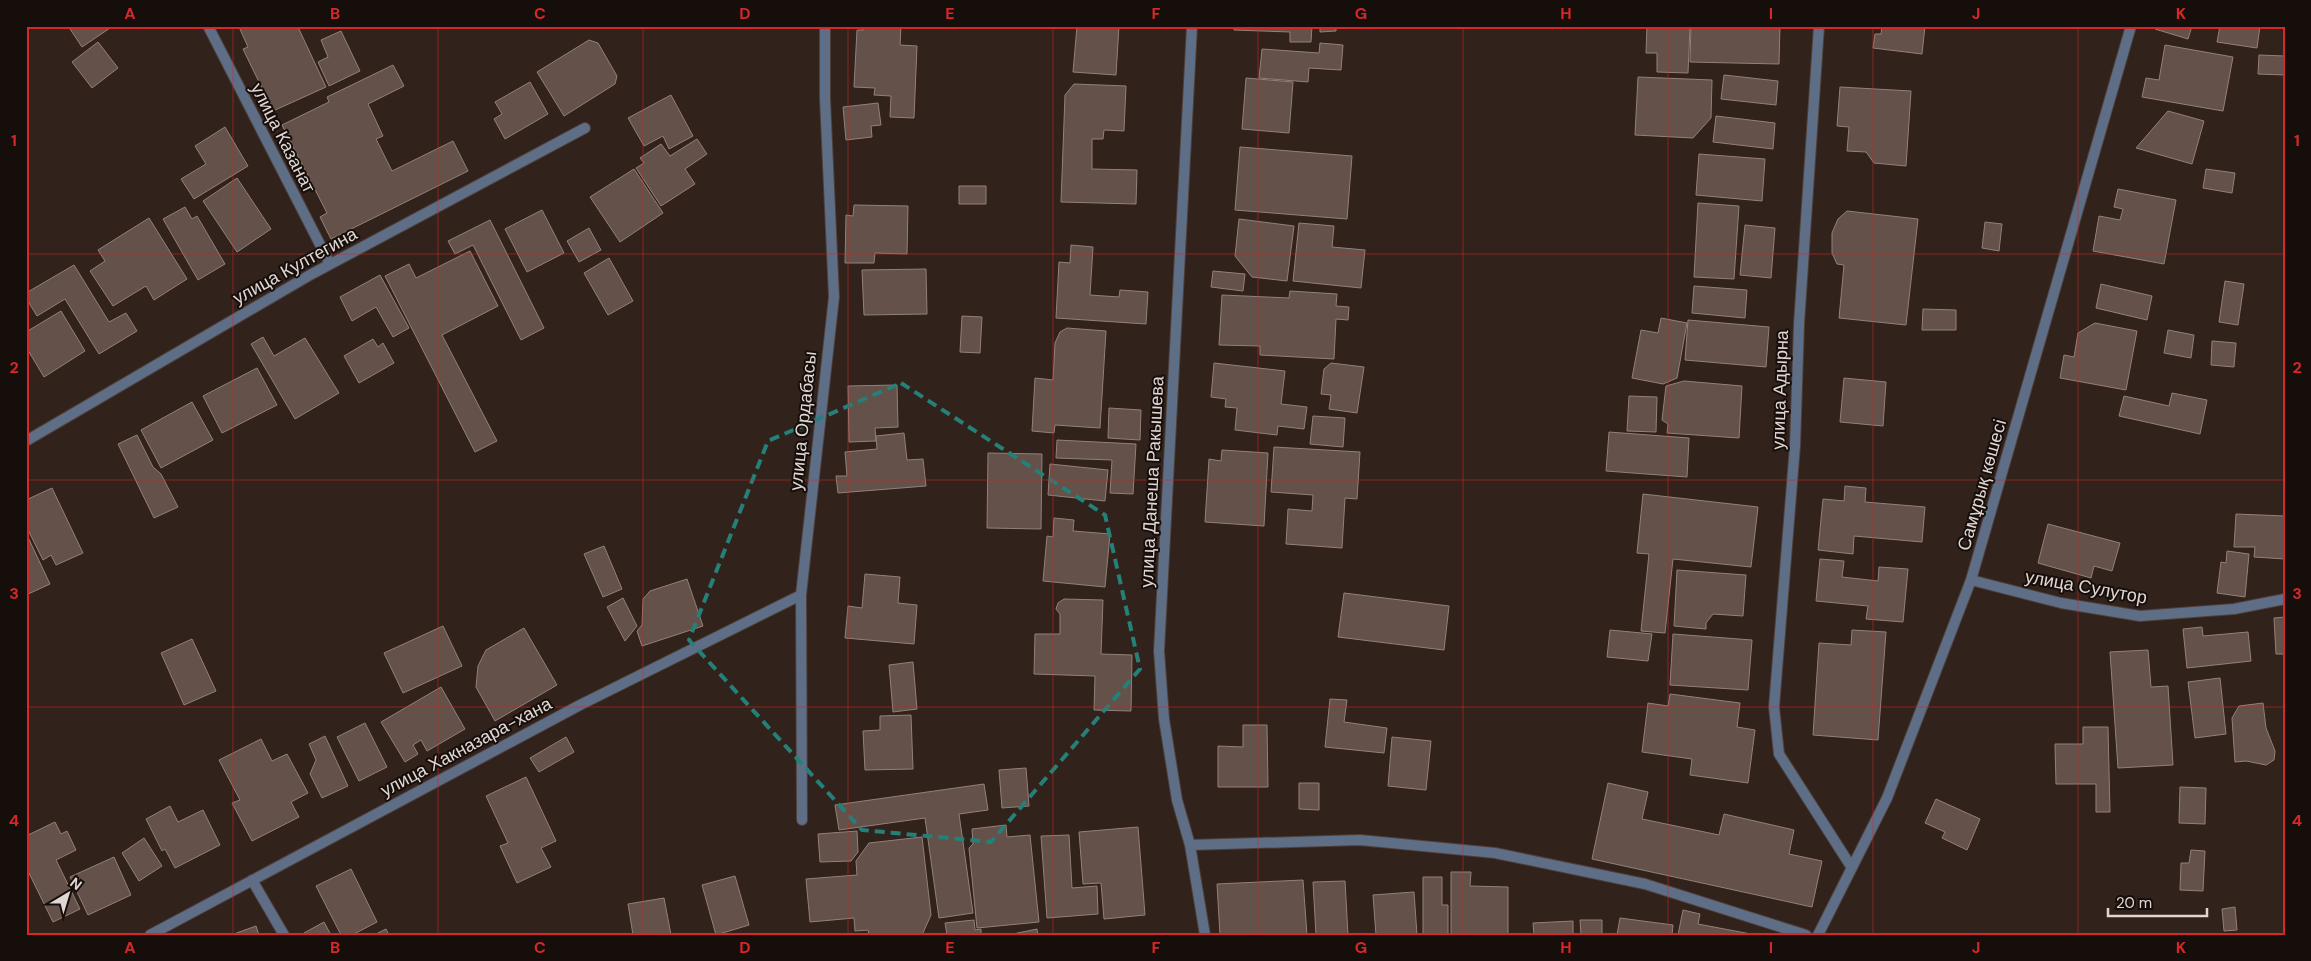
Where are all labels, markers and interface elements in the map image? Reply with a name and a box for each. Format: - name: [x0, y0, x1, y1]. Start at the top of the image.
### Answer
- text: A: [124, 3, 136, 24]
- text: B: [330, 3, 340, 24]
- text: C: [534, 3, 546, 24]
- text: D: [739, 3, 751, 24]
- text: E: [945, 3, 955, 24]
- text: F: [1152, 3, 1161, 24]
- text: G: [1355, 3, 1367, 24]
- text: H: [1560, 3, 1572, 24]
- text: I: [1769, 3, 1773, 24]
- text: J: [1972, 3, 1980, 24]
- text: K: [2176, 3, 2187, 24]
- street label: улица Казанат: [245, 79, 321, 197]
- text: 1: [11, 130, 17, 151]
- text: 1: [2294, 130, 2300, 151]
- street label: улица Култегина: [229, 221, 362, 310]
- street label: улица Адырна: [1766, 329, 1794, 450]
- street label: улица Ордабасы: [784, 350, 822, 492]
- text: 2: [9, 357, 19, 378]
- text: 2: [2292, 357, 2302, 378]
- street label: улица Данеша Ракышева: [1134, 375, 1170, 588]
- street label: Самұрық көшесі: [1952, 417, 2012, 553]
- street label: улица Сулутор: [2023, 564, 2149, 610]
- text: 3: [9, 583, 19, 604]
- text: 3: [2292, 583, 2302, 604]
- street label: улица Хакназара-хана: [376, 691, 557, 802]
- text: 4: [9, 810, 19, 831]
- text: 4: [2292, 810, 2302, 831]
- north arrow: [42, 868, 92, 918]
- text: N: [66, 874, 86, 894]
- scale bar: [2108, 886, 2207, 918]
- text: 20 m: [2116, 893, 2152, 913]
- text: A: [124, 937, 136, 958]
- text: B: [330, 937, 340, 958]
- text: C: [534, 937, 546, 958]
- text: D: [739, 937, 751, 958]
- text: E: [945, 937, 955, 958]
- text: F: [1152, 937, 1161, 958]
- text: G: [1355, 937, 1367, 958]
- text: H: [1560, 937, 1572, 958]
- text: I: [1769, 937, 1773, 958]
- text: J: [1972, 937, 1980, 958]
- text: K: [2176, 937, 2187, 958]

